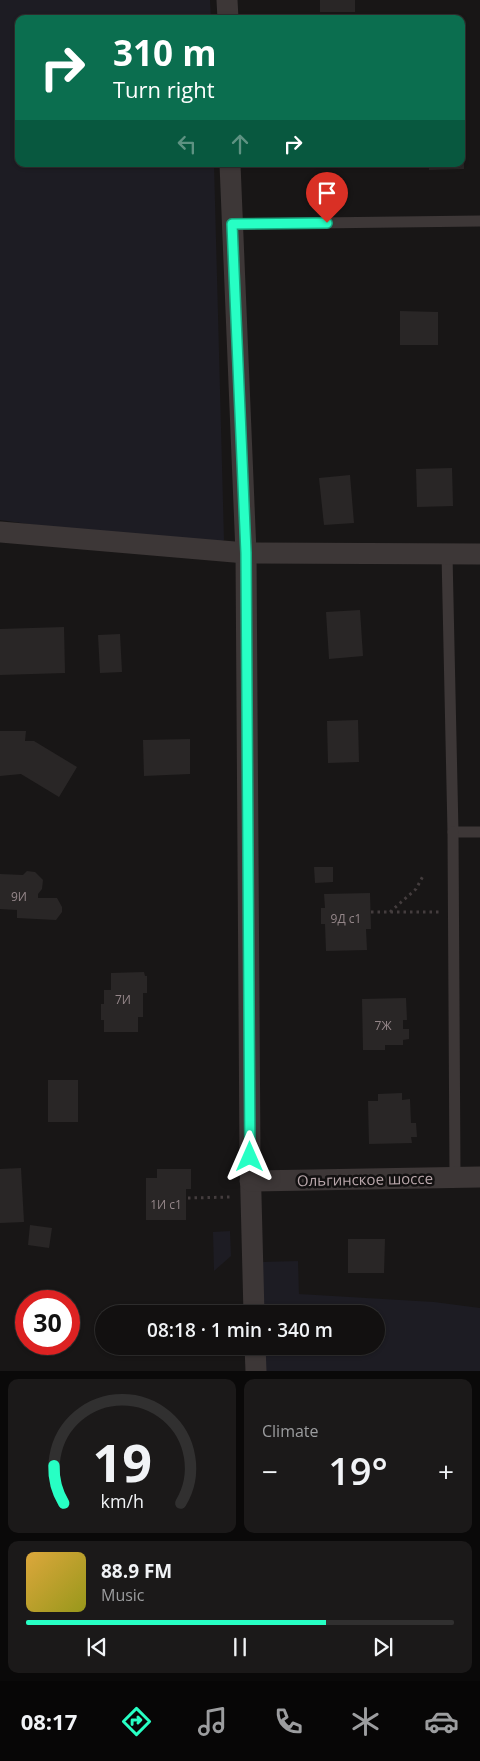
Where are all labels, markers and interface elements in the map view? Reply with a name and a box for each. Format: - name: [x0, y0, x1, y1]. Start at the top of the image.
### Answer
- text: 310 m: [113, 29, 217, 76]
- icon: right: [30, 35, 95, 100]
- text: Turn right: [113, 74, 215, 104]
- icon: left: [173, 130, 201, 158]
- icon: ahead: [226, 130, 254, 158]
- icon: right: [279, 130, 307, 158]
- pin: [306, 172, 348, 223]
- icon: arrive: [313, 179, 341, 207]
- house number: 9И: [11, 888, 27, 905]
- house number: 9Д с1: [331, 910, 361, 927]
- house number: 7И: [115, 991, 131, 1008]
- house number: 7Ж: [375, 1017, 392, 1034]
- position arrow: [223, 1130, 275, 1182]
- street label: Ольгинское шоссе: [297, 1168, 433, 1190]
- house number: 1И с1: [150, 1196, 182, 1213]
- speed limit sign: 30: [15, 1290, 80, 1355]
- text: 08:18 · 1 min · 340 m: [147, 1317, 333, 1343]
- text: Climate: [262, 1420, 319, 1442]
- text: 19: [92, 1426, 152, 1497]
- text: 19°: [328, 1444, 388, 1496]
- text: −: [262, 1452, 278, 1490]
- text: +: [438, 1452, 454, 1490]
- text: km/h: [100, 1489, 144, 1513]
- text: 88.9 FM: [101, 1558, 172, 1584]
- text: Music: [101, 1584, 145, 1606]
- icon: previous: [83, 1633, 111, 1661]
- icon: pause: [226, 1633, 254, 1661]
- icon: next: [369, 1633, 397, 1661]
- icon: directions: [119, 1704, 154, 1739]
- icon: music: [195, 1704, 230, 1739]
- icon: phone: [271, 1704, 306, 1739]
- icon: climate: [348, 1704, 383, 1739]
- icon: car: [424, 1704, 459, 1739]
- text: 08:17: [21, 1706, 77, 1736]

